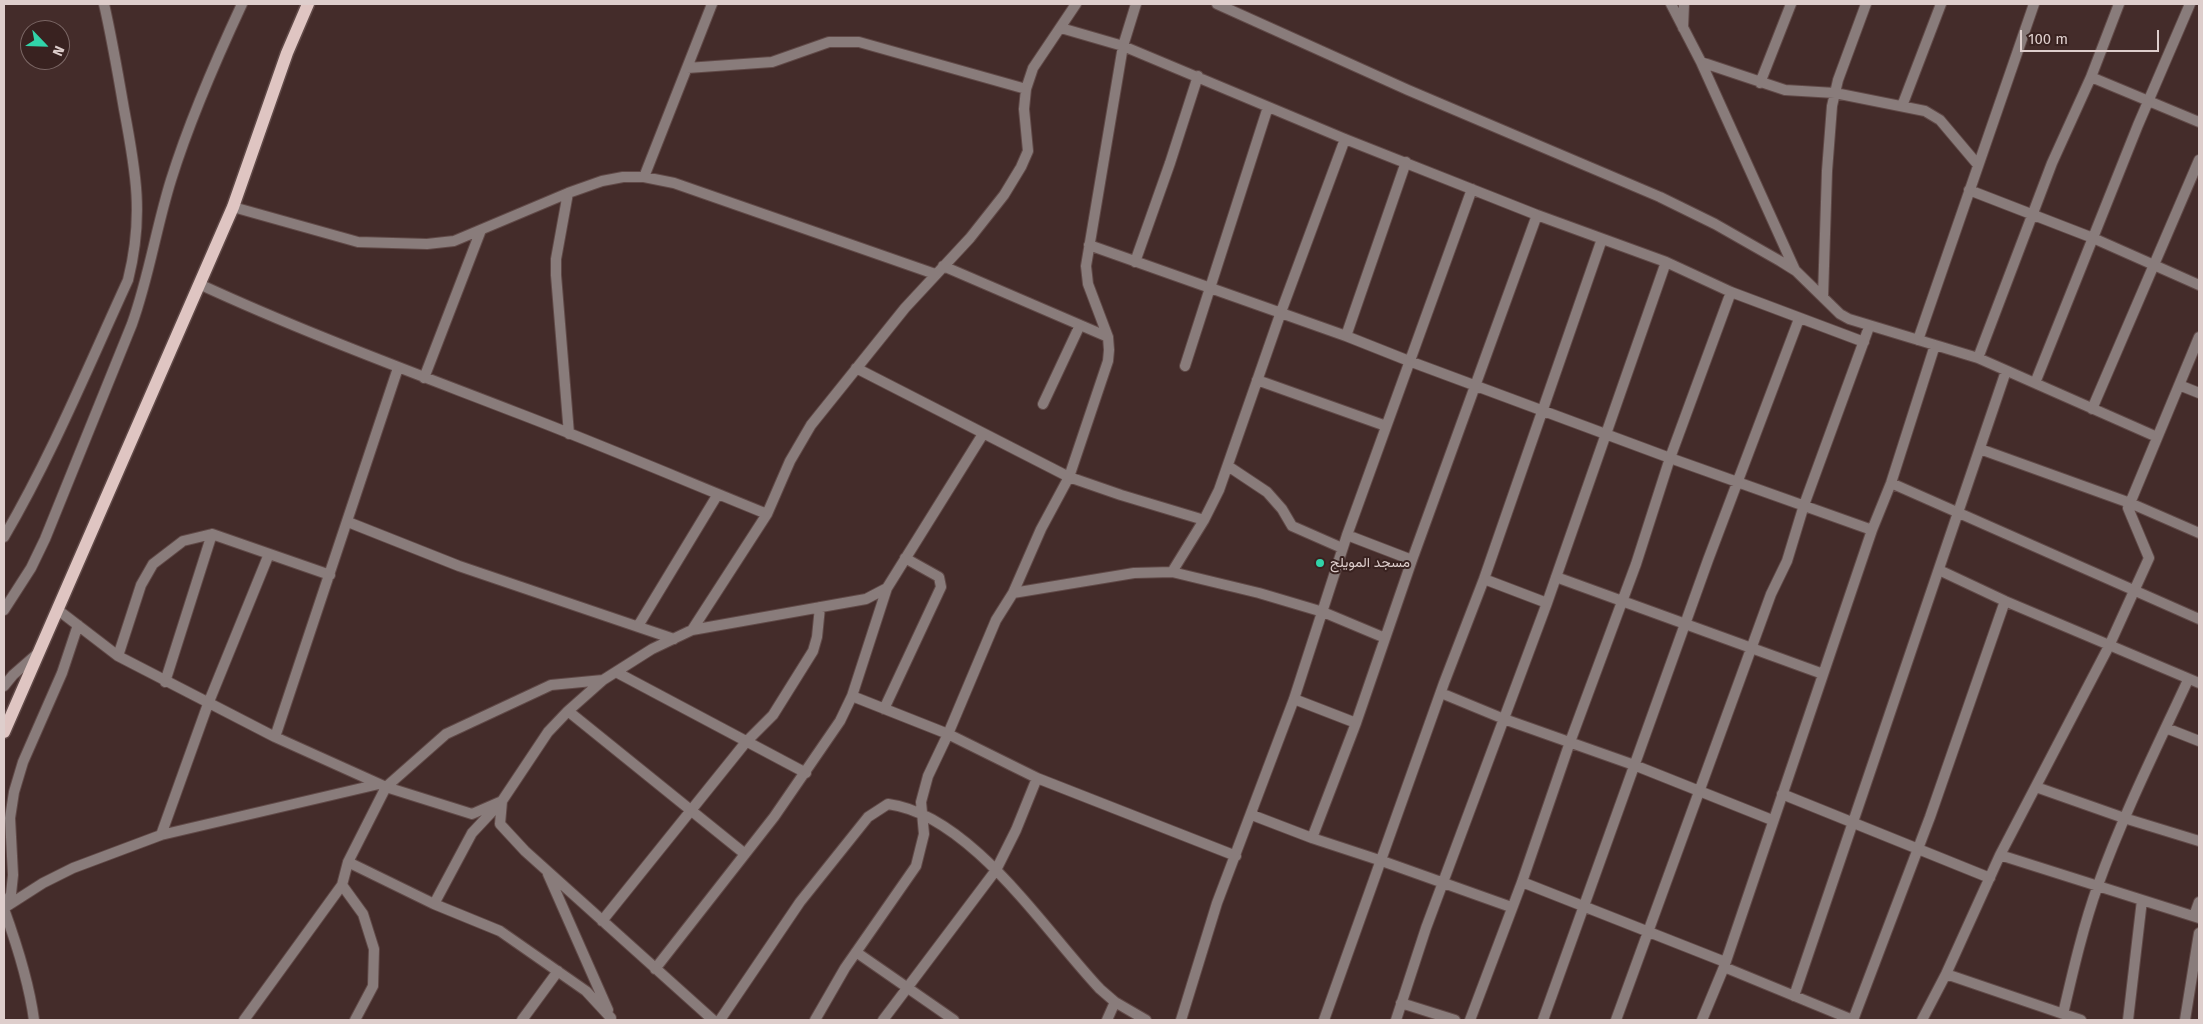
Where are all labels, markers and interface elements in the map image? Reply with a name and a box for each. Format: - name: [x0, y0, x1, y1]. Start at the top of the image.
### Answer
- north arrow: [20, 20, 70, 70]
- scale bar: [2023, 20, 2162, 52]
- text: 100 m: [2028, 30, 2068, 48]
- text: N: [49, 43, 68, 59]
- place label: مسجد المويلح: [1330, 555, 1410, 571]
- marker: مسجد المويلح: [1314, 557, 1326, 569]

